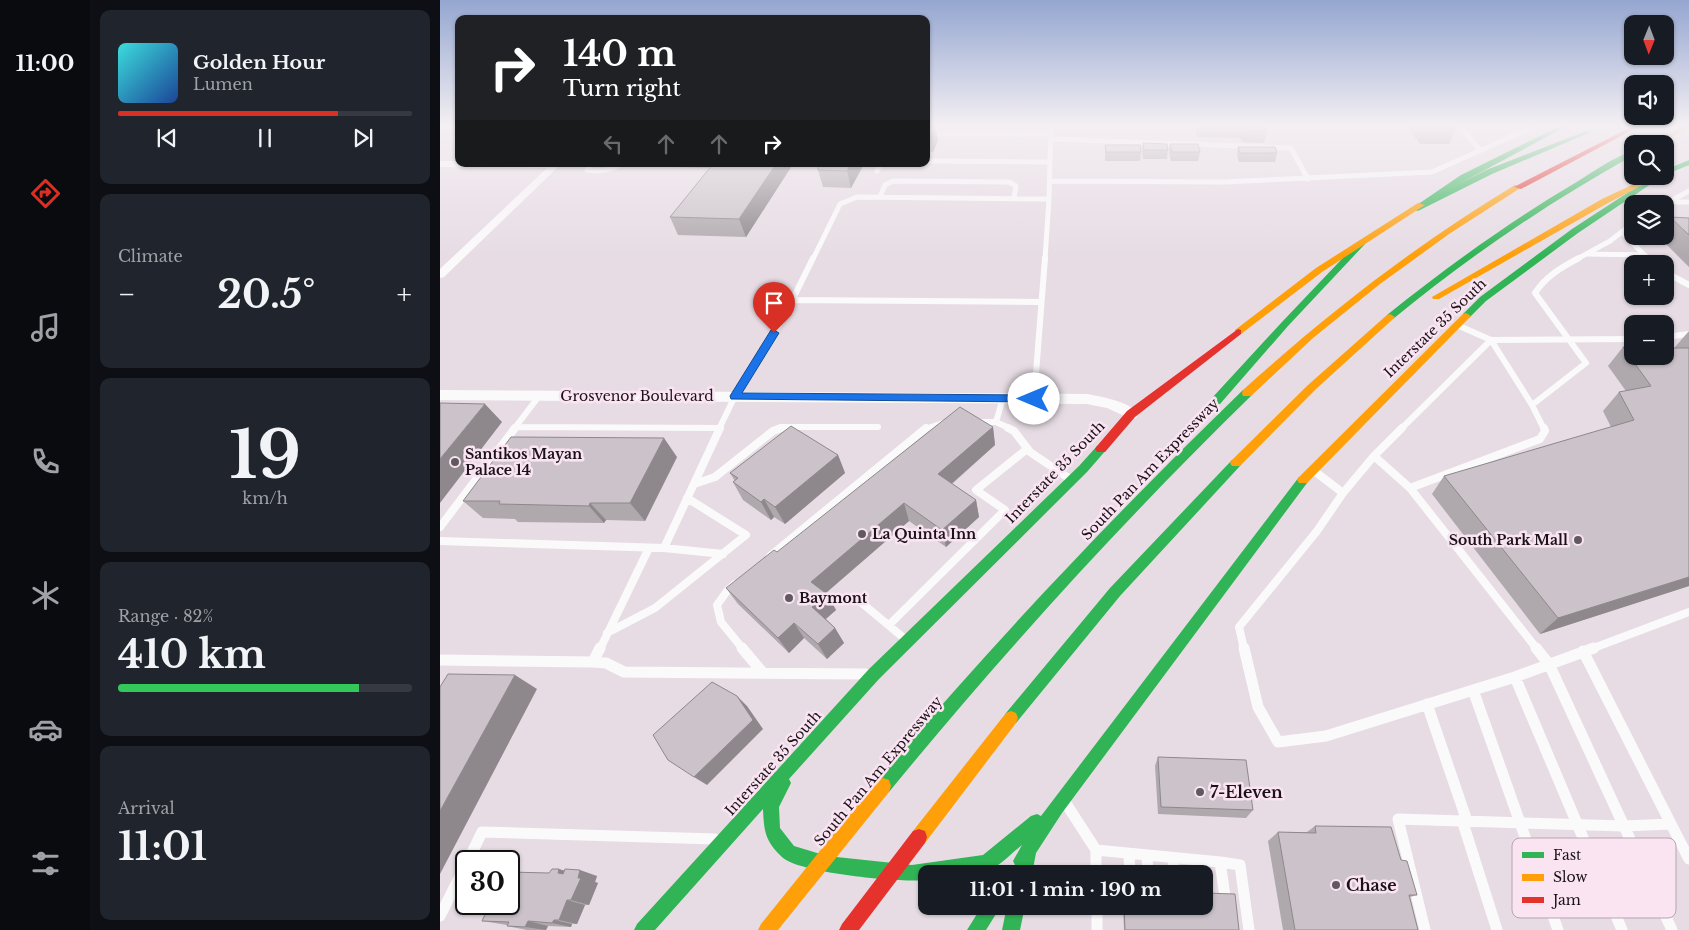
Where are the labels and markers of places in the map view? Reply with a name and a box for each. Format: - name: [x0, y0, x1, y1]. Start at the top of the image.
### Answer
- pin: [753, 282, 795, 333]
- place label: Santikos Mayan Palace 14: [465, 445, 582, 479]
- marker: Santikos Mayan Palace 14: [449, 456, 461, 468]
- place label: La Quinta Inn: [872, 525, 976, 543]
- marker: La Quinta Inn: [856, 528, 868, 540]
- place label: South Park Mall: [1449, 531, 1568, 549]
- marker: South Park Mall: [1572, 534, 1584, 546]
- place label: Baymont: [799, 589, 868, 607]
- marker: Baymont: [783, 592, 795, 604]
- place label: 7-Eleven: [1210, 782, 1283, 802]
- marker: 7-Eleven: [1194, 786, 1206, 798]
- place label: Chase: [1346, 875, 1397, 895]
- marker: Chase: [1330, 879, 1342, 891]

